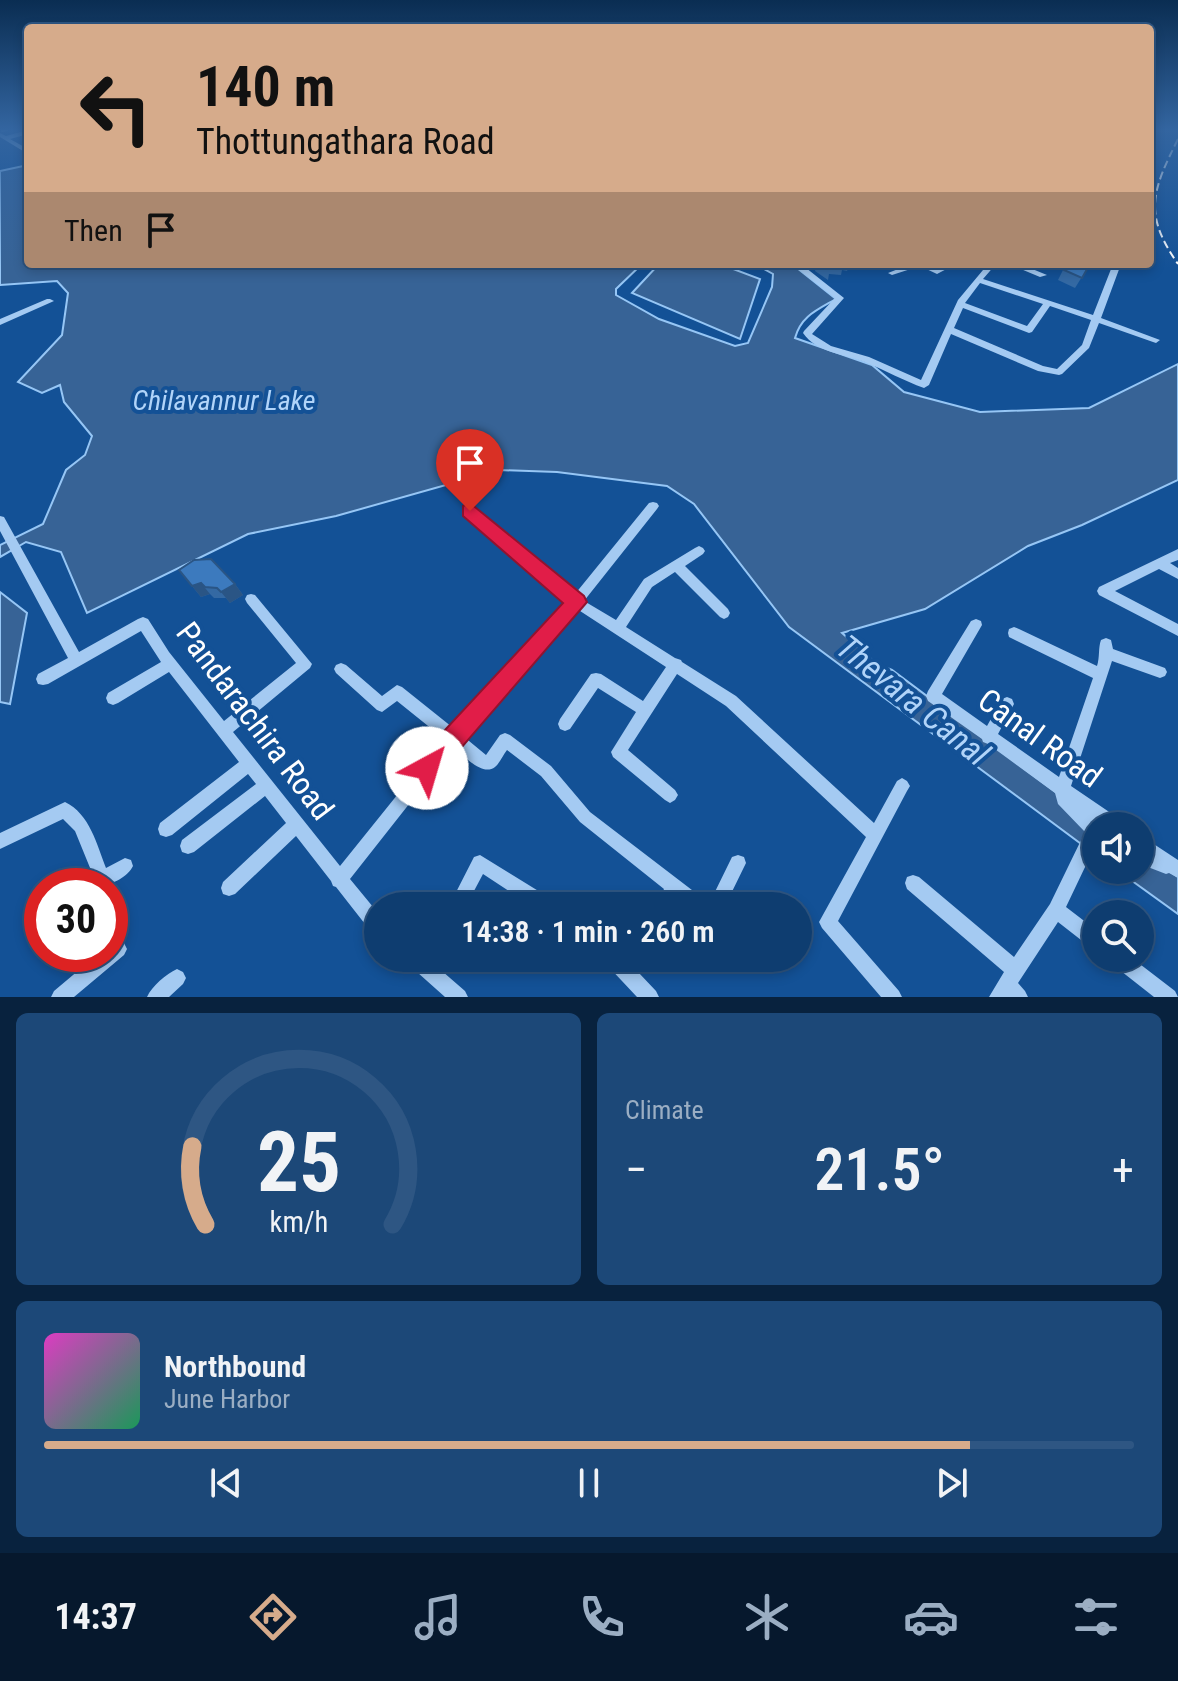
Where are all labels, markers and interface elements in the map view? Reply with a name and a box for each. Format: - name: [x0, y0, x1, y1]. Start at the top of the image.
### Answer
- text: 140 m: [196, 54, 335, 120]
- icon: left: [64, 56, 168, 160]
- text: Thottungathara Road: [196, 121, 495, 163]
- icon: arrive: [139, 208, 183, 252]
- text: Then: [64, 213, 123, 248]
- water label: Chilavannur Lake: [133, 384, 315, 417]
- pin: [436, 429, 504, 511]
- icon: arrive: [448, 441, 492, 485]
- street label: Pandarachira Road: [168, 615, 342, 827]
- water label: Thevara Canal: [829, 626, 998, 774]
- street label: Canal Road: [971, 681, 1109, 795]
- position arrow: [385, 726, 469, 810]
- map controls: [1082, 812, 1154, 972]
- button: sound: [1082, 812, 1154, 884]
- speed limit sign: 30: [24, 868, 128, 972]
- button: search: [1082, 900, 1154, 972]
- text: 14:38 · 1 min · 260 m: [461, 914, 715, 949]
- text: Climate: [625, 1095, 704, 1125]
- text: 25: [256, 1114, 341, 1211]
- text: 21.5°: [814, 1134, 945, 1205]
- text: −: [625, 1144, 647, 1196]
- text: +: [1112, 1144, 1134, 1196]
- text: km/h: [269, 1205, 328, 1239]
- text: Northbound: [164, 1349, 306, 1384]
- text: June Harbor: [164, 1384, 290, 1414]
- icon: previous: [204, 1461, 248, 1505]
- icon: pause: [567, 1461, 611, 1505]
- icon: next: [930, 1461, 974, 1505]
- icon: directions: [245, 1589, 301, 1645]
- icon: music: [410, 1589, 466, 1645]
- icon: phone: [574, 1589, 630, 1645]
- icon: climate: [739, 1589, 795, 1645]
- icon: car: [903, 1589, 959, 1645]
- icon: filters: [1068, 1589, 1124, 1645]
- text: 14:37: [54, 1596, 137, 1638]

